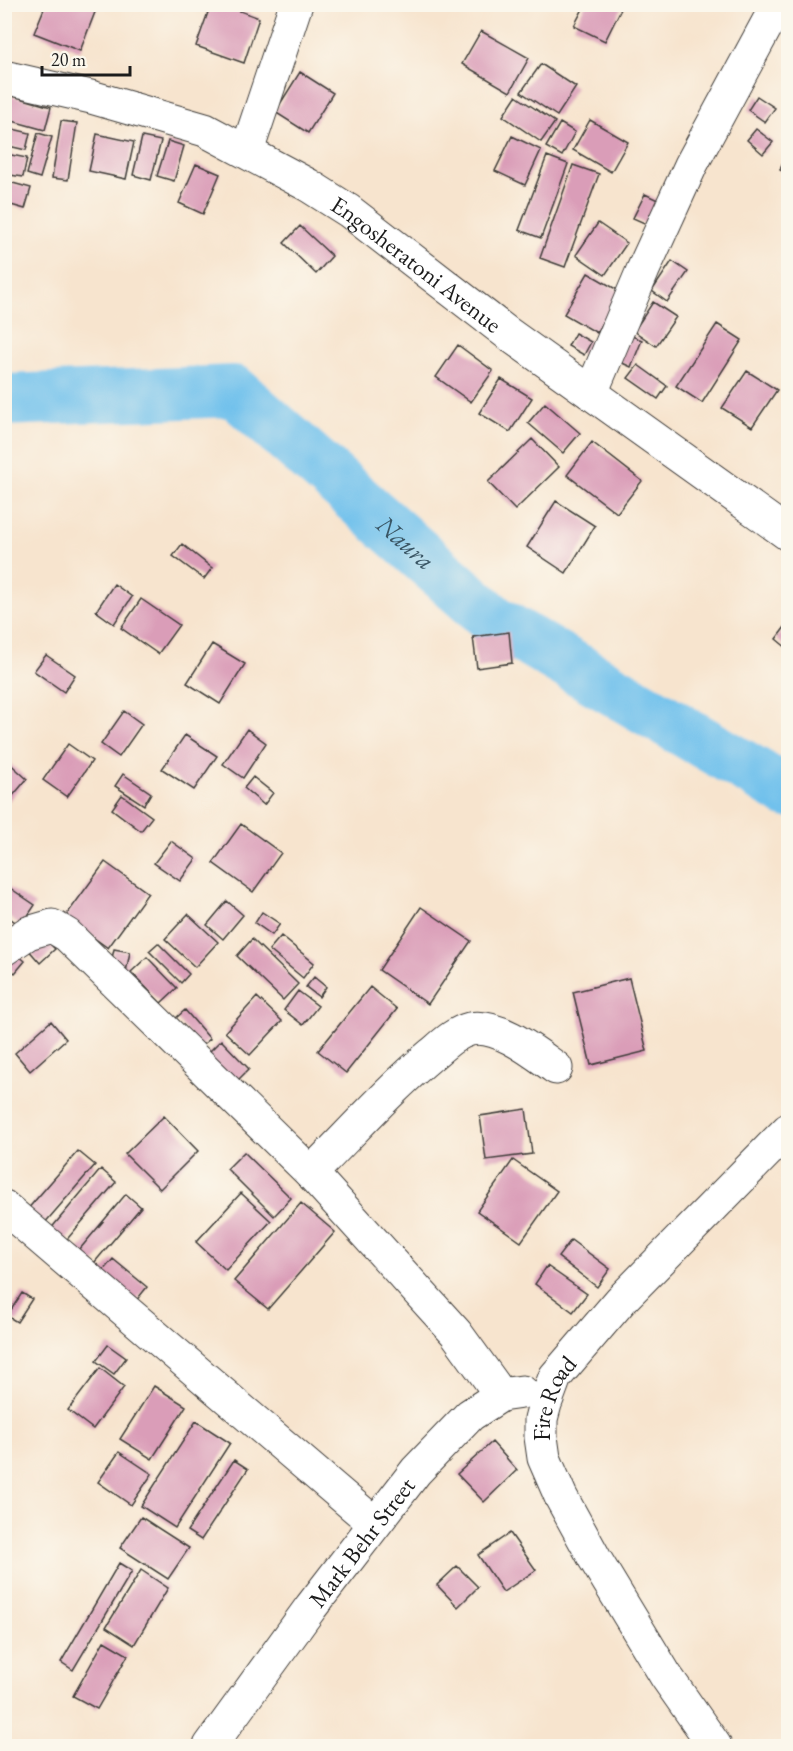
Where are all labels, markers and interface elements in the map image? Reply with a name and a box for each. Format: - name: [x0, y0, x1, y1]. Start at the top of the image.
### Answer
- scale bar: [42, 39, 130, 77]
- text: 20 m: [51, 48, 86, 71]
- street label: Engosheratoni Avenue: [325, 188, 508, 339]
- water label: Naura: [369, 507, 442, 577]
- street label: Fire Road: [525, 1348, 583, 1441]
- street label: Mark Behr Street: [301, 1470, 422, 1613]

